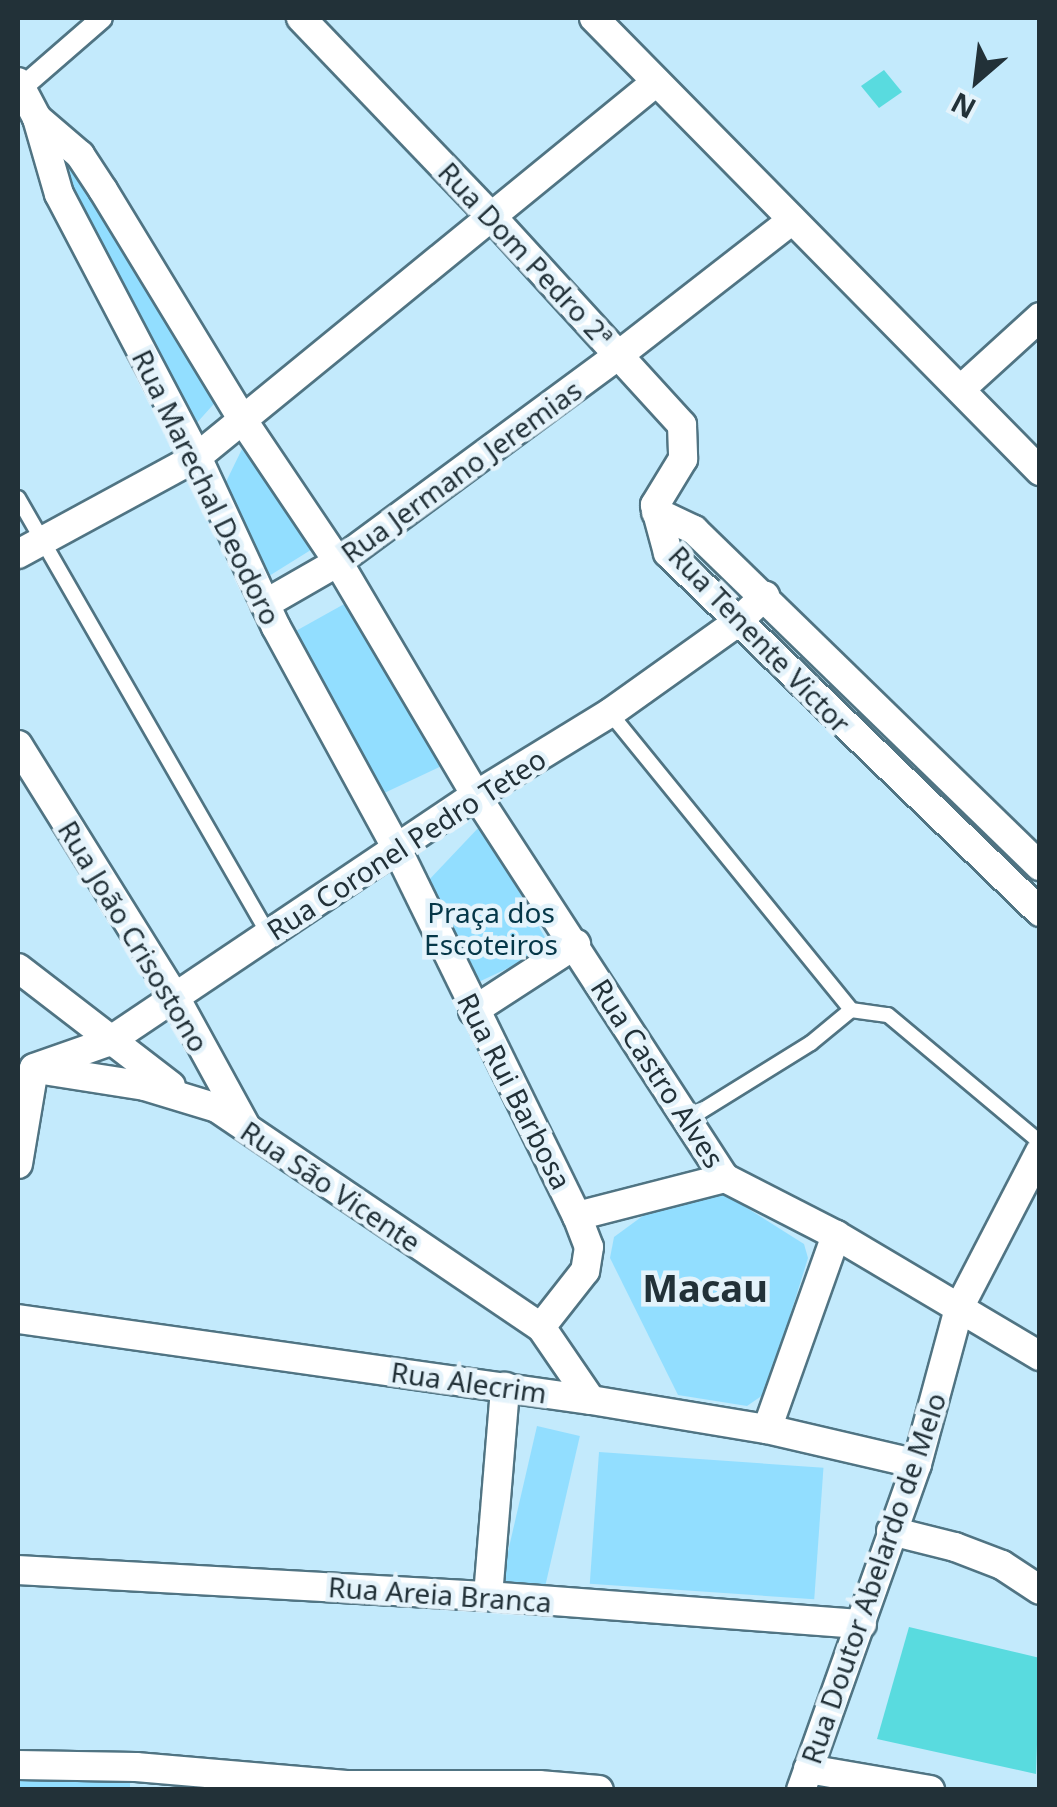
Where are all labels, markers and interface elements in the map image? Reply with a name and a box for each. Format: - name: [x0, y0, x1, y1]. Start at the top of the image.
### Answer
- north arrow: [927, 30, 1027, 130]
- text: N: [944, 84, 982, 129]
- street label: Rua Dom Pedro 2ª: [432, 155, 620, 353]
- street label: Rua Marechal Deodoro: [126, 344, 288, 630]
- street label: Rua Jermano Jeremias: [334, 373, 588, 569]
- street label: Rua Tenente Victor: [662, 539, 858, 739]
- street label: Rua Coronel Pedro Teteo: [260, 741, 552, 947]
- street label: Rua João Crisostono: [52, 814, 216, 1058]
- park label: Praça dos Escoteiros: [424, 895, 558, 961]
- street label: Rua Castro Alves: [584, 972, 732, 1174]
- street label: Rua Rui Barbosa: [451, 987, 579, 1195]
- street label: Rua São Vicente: [235, 1114, 427, 1258]
- district label: Macau: [642, 1265, 768, 1311]
- street label: Rua Alecrim: [389, 1354, 549, 1410]
- street label: Rua Doutor Abelardo de Melo: [794, 1388, 952, 1768]
- street label: Rua Areia Branca: [327, 1569, 553, 1619]

